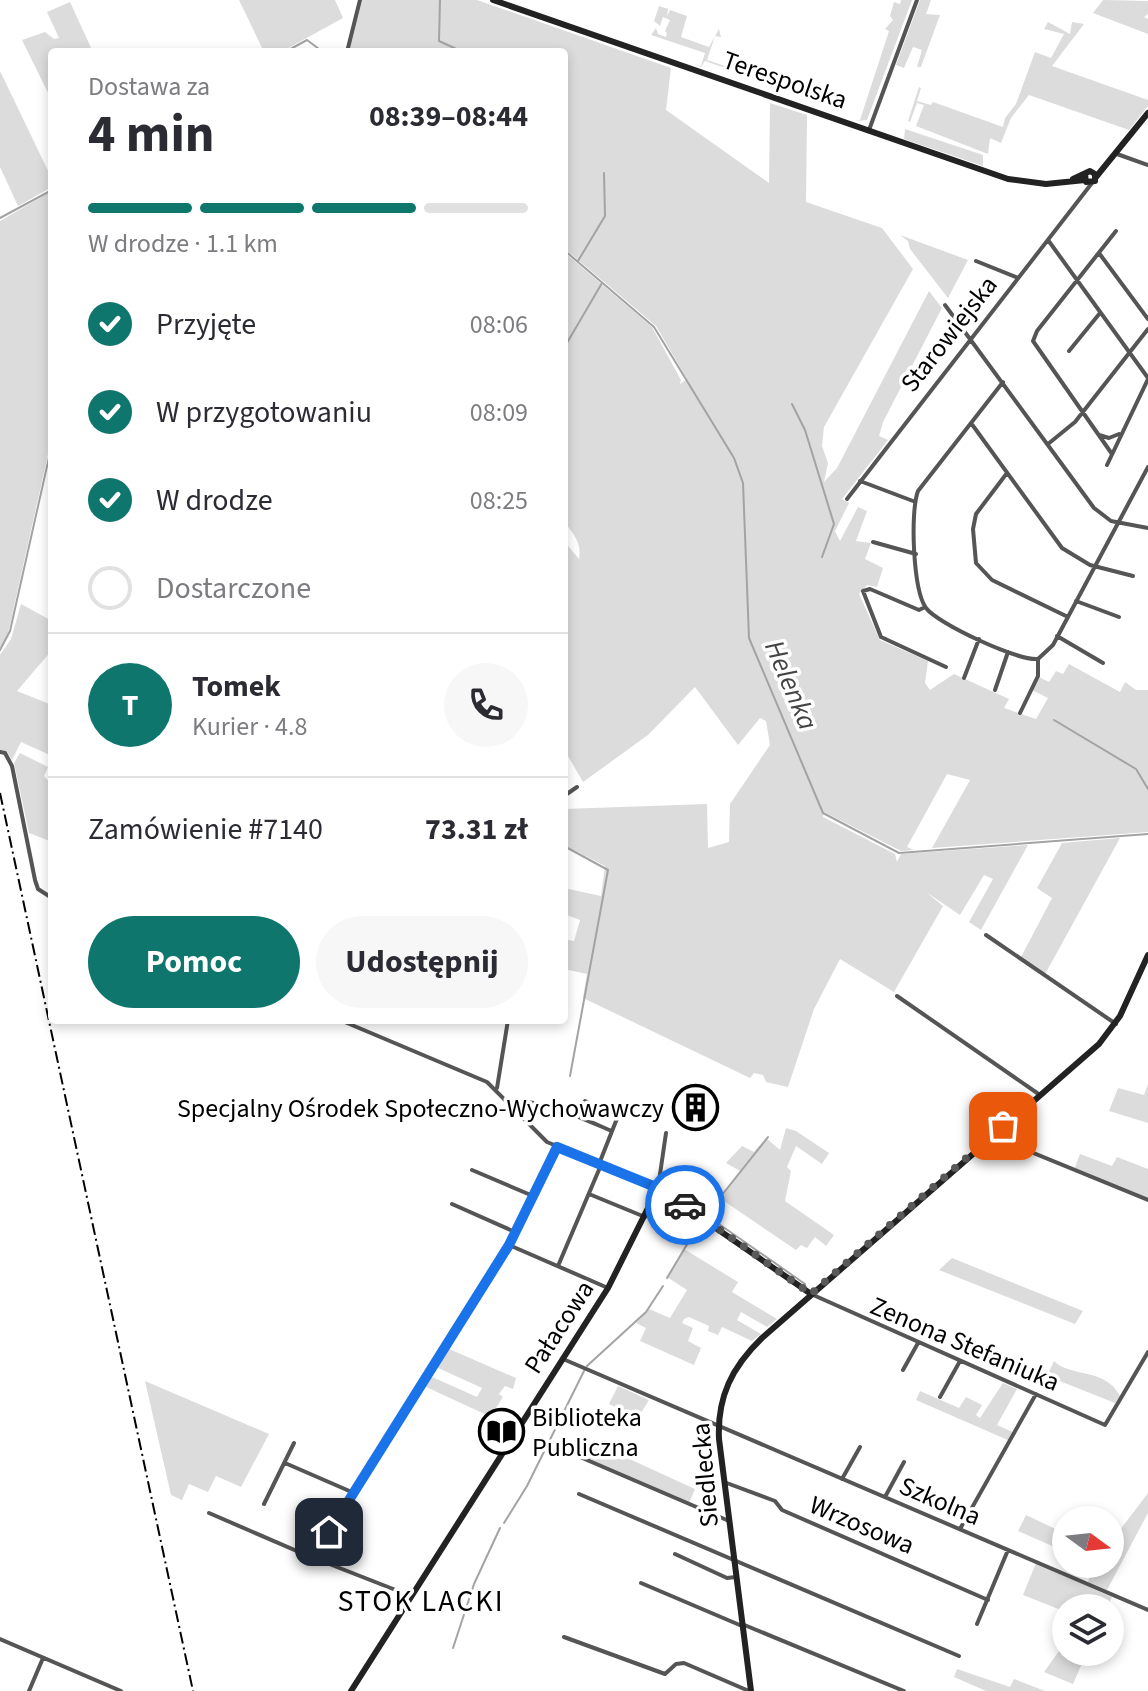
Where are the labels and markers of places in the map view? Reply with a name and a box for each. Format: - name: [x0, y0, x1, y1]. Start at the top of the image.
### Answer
- building icon: Specjalny Ośrodek Społeczno-Wychowawczy: [671, 1084, 719, 1132]
- place label: Specjalny Ośrodek Społeczno-Wychowawczy: [177, 1090, 664, 1127]
- pin: [969, 1092, 1037, 1160]
- place label: Biblioteka Publiczna: [532, 1399, 642, 1466]
- library icon: Biblioteka Publiczna: [477, 1408, 525, 1456]
- pin: [295, 1498, 363, 1566]

